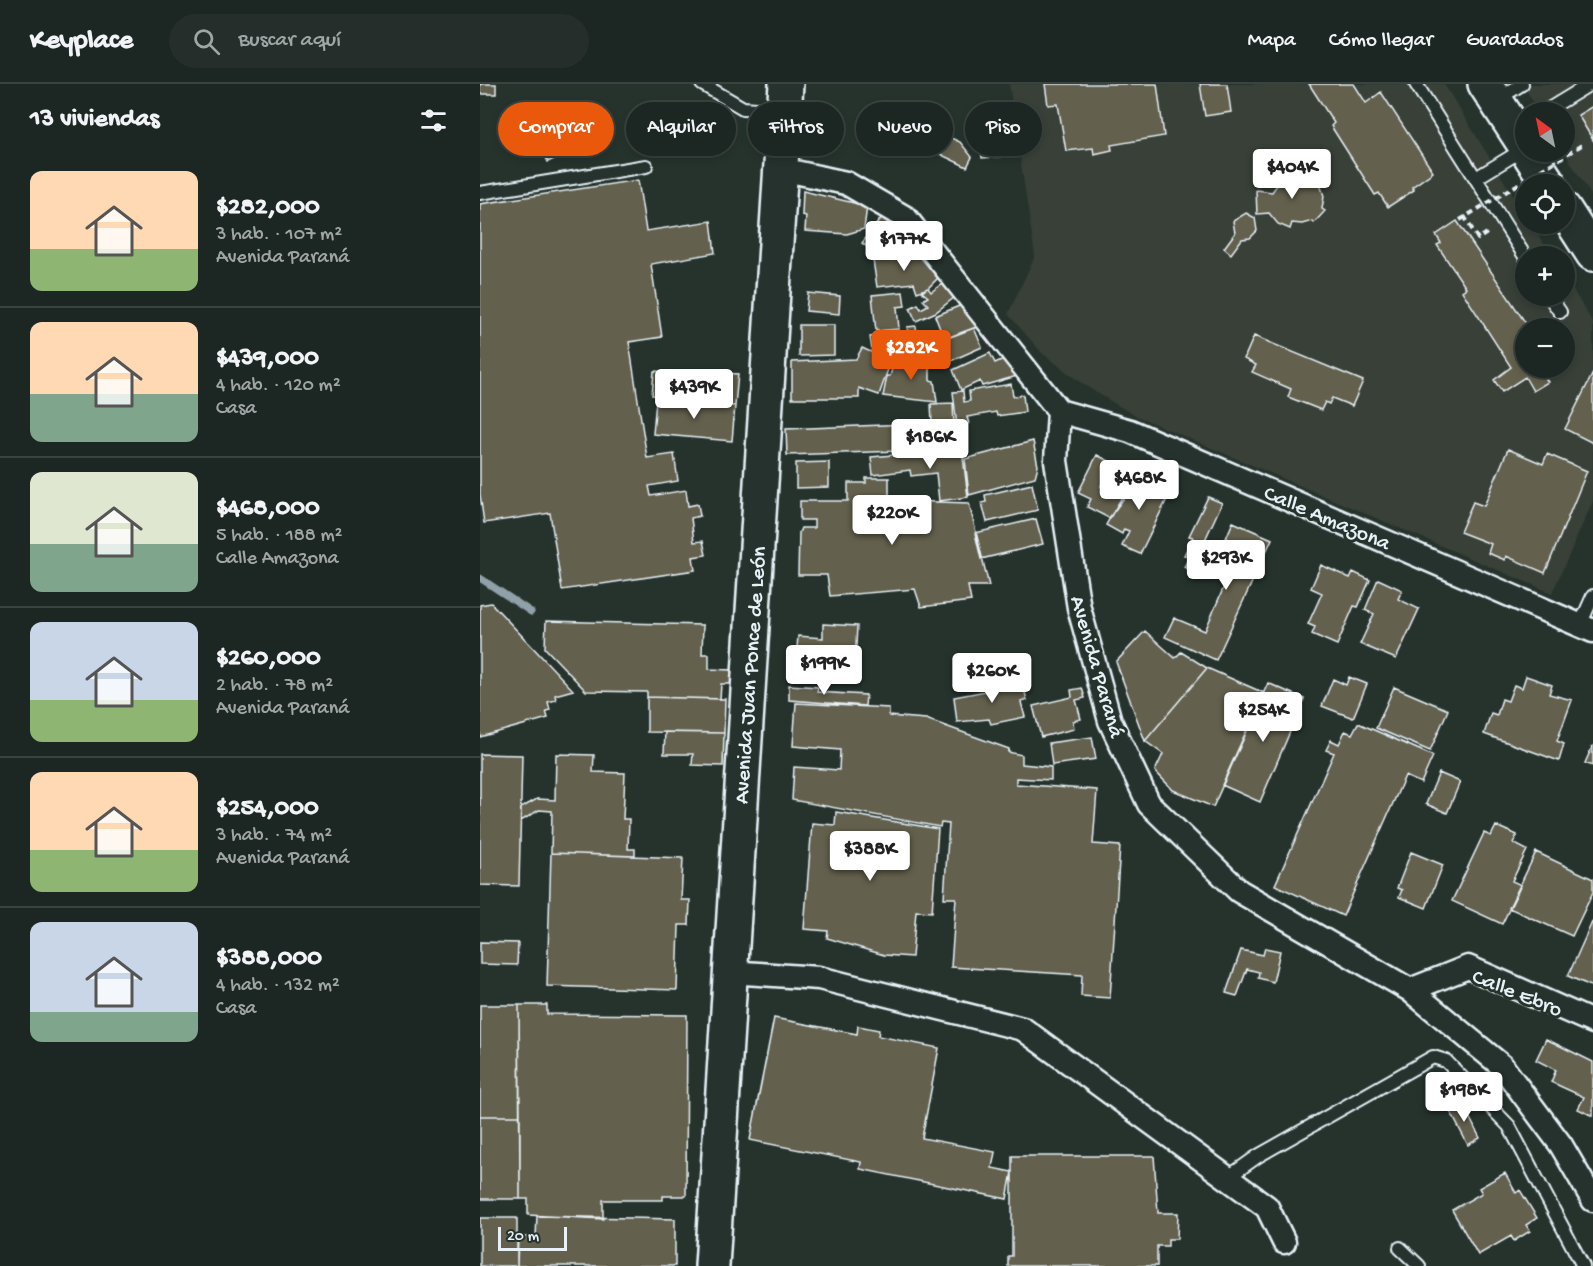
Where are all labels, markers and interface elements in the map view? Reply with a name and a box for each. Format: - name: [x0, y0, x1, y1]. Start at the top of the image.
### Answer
- search box: [169, 14, 589, 68]
- text: Keyplace: [30, 25, 133, 58]
- icon: search: [190, 25, 223, 58]
- text: Buscar aquí: [238, 28, 341, 54]
- text: Mapa: [1247, 29, 1296, 54]
- text: Cómo llegar: [1329, 29, 1433, 54]
- text: Guardados: [1466, 29, 1563, 54]
- chip: Comprar: [498, 102, 614, 156]
- chip: Alquilar: [626, 102, 736, 156]
- chip: Filtros: [748, 102, 844, 156]
- chip: Nuevo: [856, 102, 953, 156]
- chip: Piso: [965, 102, 1042, 156]
- north arrow: [1515, 102, 1575, 162]
- map controls: [1515, 102, 1575, 378]
- icon: filters: [417, 104, 450, 137]
- text: 13 viviendas: [30, 105, 159, 136]
- pin: $404K: [1250, 149, 1334, 200]
- text: $404K: [1267, 157, 1317, 180]
- button: locate: [1515, 174, 1575, 234]
- text: $282,000: [216, 193, 320, 224]
- icon: home: [78, 195, 150, 267]
- pin: $177K: [862, 221, 946, 272]
- text: 3 hab. · 107 m²: [216, 224, 342, 247]
- text: $177K: [880, 229, 928, 252]
- button: +: [1515, 246, 1575, 306]
- text: Avenida Paraná: [216, 247, 349, 270]
- button: −: [1515, 318, 1575, 378]
- pin: $282K: [869, 330, 953, 381]
- text: $282K: [886, 338, 936, 361]
- text: $439,000: [216, 344, 319, 375]
- icon: home: [78, 346, 150, 418]
- pin: $439K: [652, 369, 736, 420]
- text: 4 hab. · 120 m²: [216, 375, 341, 398]
- text: $439K: [669, 377, 719, 400]
- text: Casa: [216, 398, 256, 421]
- pin: $186K: [888, 419, 972, 470]
- text: $186K: [905, 427, 955, 450]
- pin: $468K: [1097, 460, 1181, 511]
- text: $468K: [1114, 468, 1164, 491]
- street label: Calle Amazona: [1259, 481, 1394, 558]
- text: $468,000: [216, 494, 320, 525]
- pin: $220K: [850, 495, 934, 546]
- icon: home: [78, 496, 150, 568]
- text: $220K: [867, 503, 917, 526]
- text: 5 hab. · 188 m²: [216, 525, 343, 548]
- pin: $293K: [1184, 540, 1268, 591]
- street label: Avenida Juan Ponce de León: [730, 545, 774, 805]
- text: Calle Amazona: [216, 548, 339, 571]
- text: $293K: [1201, 548, 1251, 571]
- street label: Avenida Paraná: [1062, 593, 1128, 742]
- text: $260,000: [216, 644, 321, 675]
- pin: $199K: [782, 645, 866, 696]
- icon: home: [78, 646, 150, 718]
- text: $199K: [800, 653, 848, 676]
- pin: $260K: [950, 653, 1034, 704]
- text: $260K: [966, 661, 1018, 684]
- text: 2 hab. · 78 m²: [216, 675, 333, 698]
- pin: $254K: [1221, 692, 1305, 743]
- text: Avenida Paraná: [216, 698, 349, 721]
- text: $254K: [1238, 700, 1288, 723]
- text: $254,000: [216, 794, 319, 825]
- icon: home: [78, 796, 150, 868]
- text: 3 hab. · 74 m²: [216, 825, 332, 848]
- pin: $388K: [828, 831, 912, 882]
- text: $388K: [844, 839, 896, 862]
- text: Avenida Paraná: [216, 848, 349, 871]
- text: $388,000: [216, 944, 322, 975]
- icon: home: [78, 946, 150, 1018]
- street label: Calle Ebro: [1468, 965, 1565, 1025]
- text: 4 hab. · 132 m²: [216, 975, 340, 998]
- text: Casa: [216, 998, 256, 1021]
- pin: $198K: [1422, 1072, 1506, 1123]
- text: $198K: [1439, 1080, 1489, 1103]
- scale bar: [498, 1224, 567, 1252]
- text: 20 m: [507, 1228, 539, 1247]

